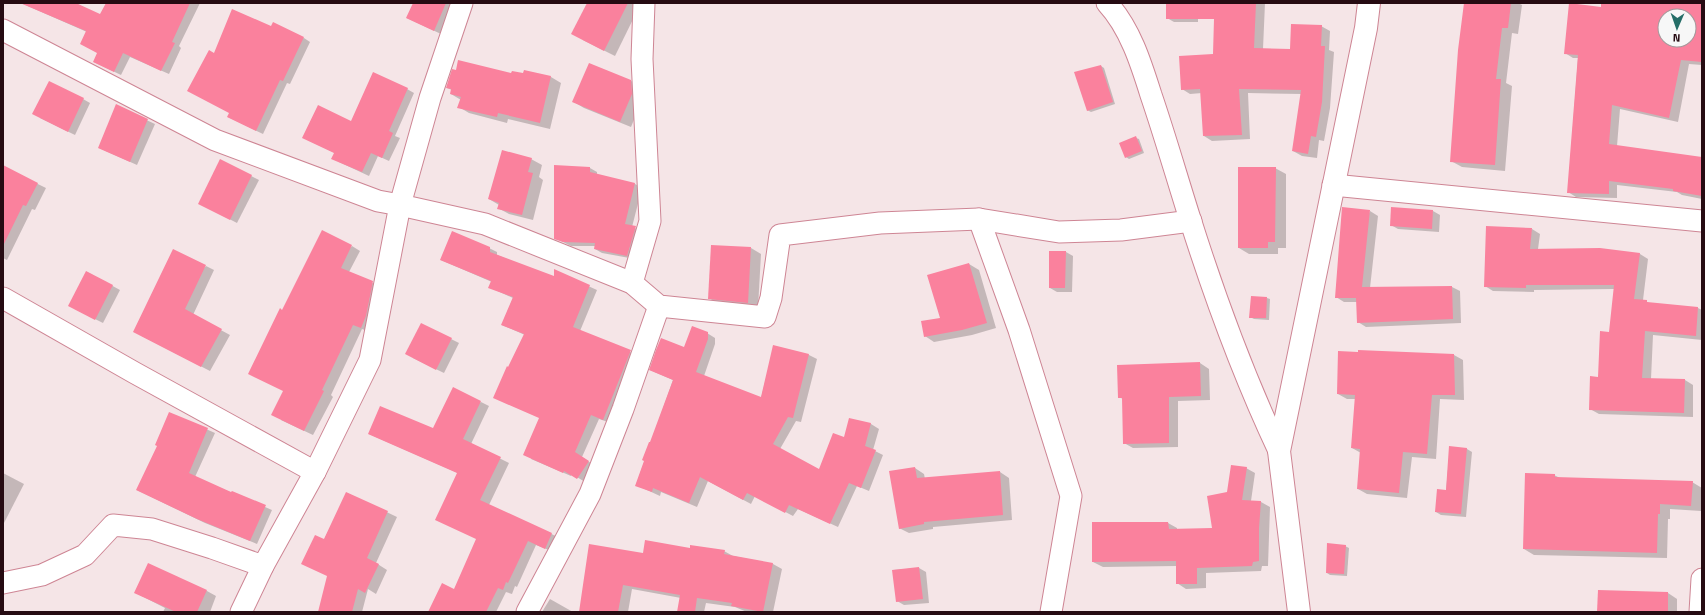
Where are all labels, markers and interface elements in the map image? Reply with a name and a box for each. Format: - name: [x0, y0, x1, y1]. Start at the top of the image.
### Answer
- north arrow: [1657, 8, 1697, 48]
- text: N: [1673, 30, 1681, 46]

